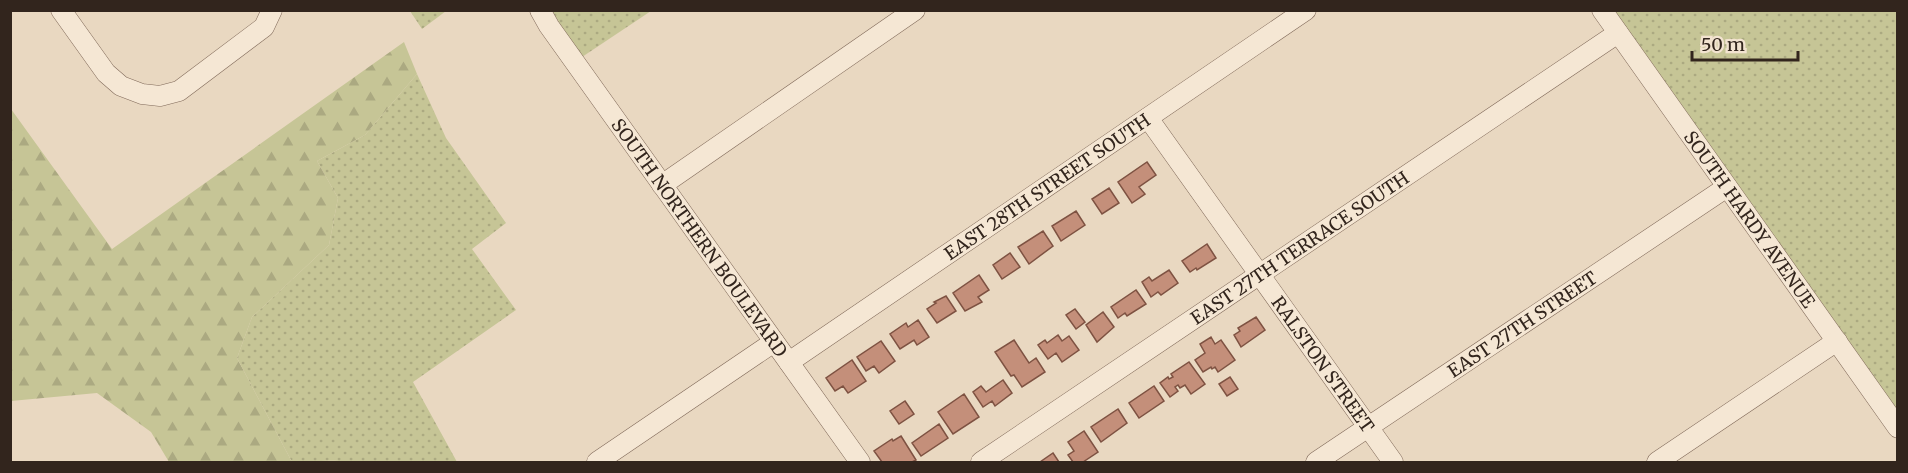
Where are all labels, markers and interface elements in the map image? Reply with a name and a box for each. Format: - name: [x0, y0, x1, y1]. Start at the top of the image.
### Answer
- scale bar: [1692, 24, 1798, 62]
- text: 50 m: [1701, 33, 1745, 56]
- street label: EAST 28TH STREET SOUTH: [939, 108, 1154, 265]
- street label: SOUTH NORTHERN BOULEVARD: [607, 114, 793, 361]
- street label: SOUTH HARDY AVENUE: [1679, 126, 1821, 312]
- street label: EAST 27TH TERRACE SOUTH: [1186, 166, 1413, 329]
- street label: EAST 27TH STREET: [1443, 266, 1602, 382]
- street label: RALSTON STREET: [1267, 291, 1380, 437]

